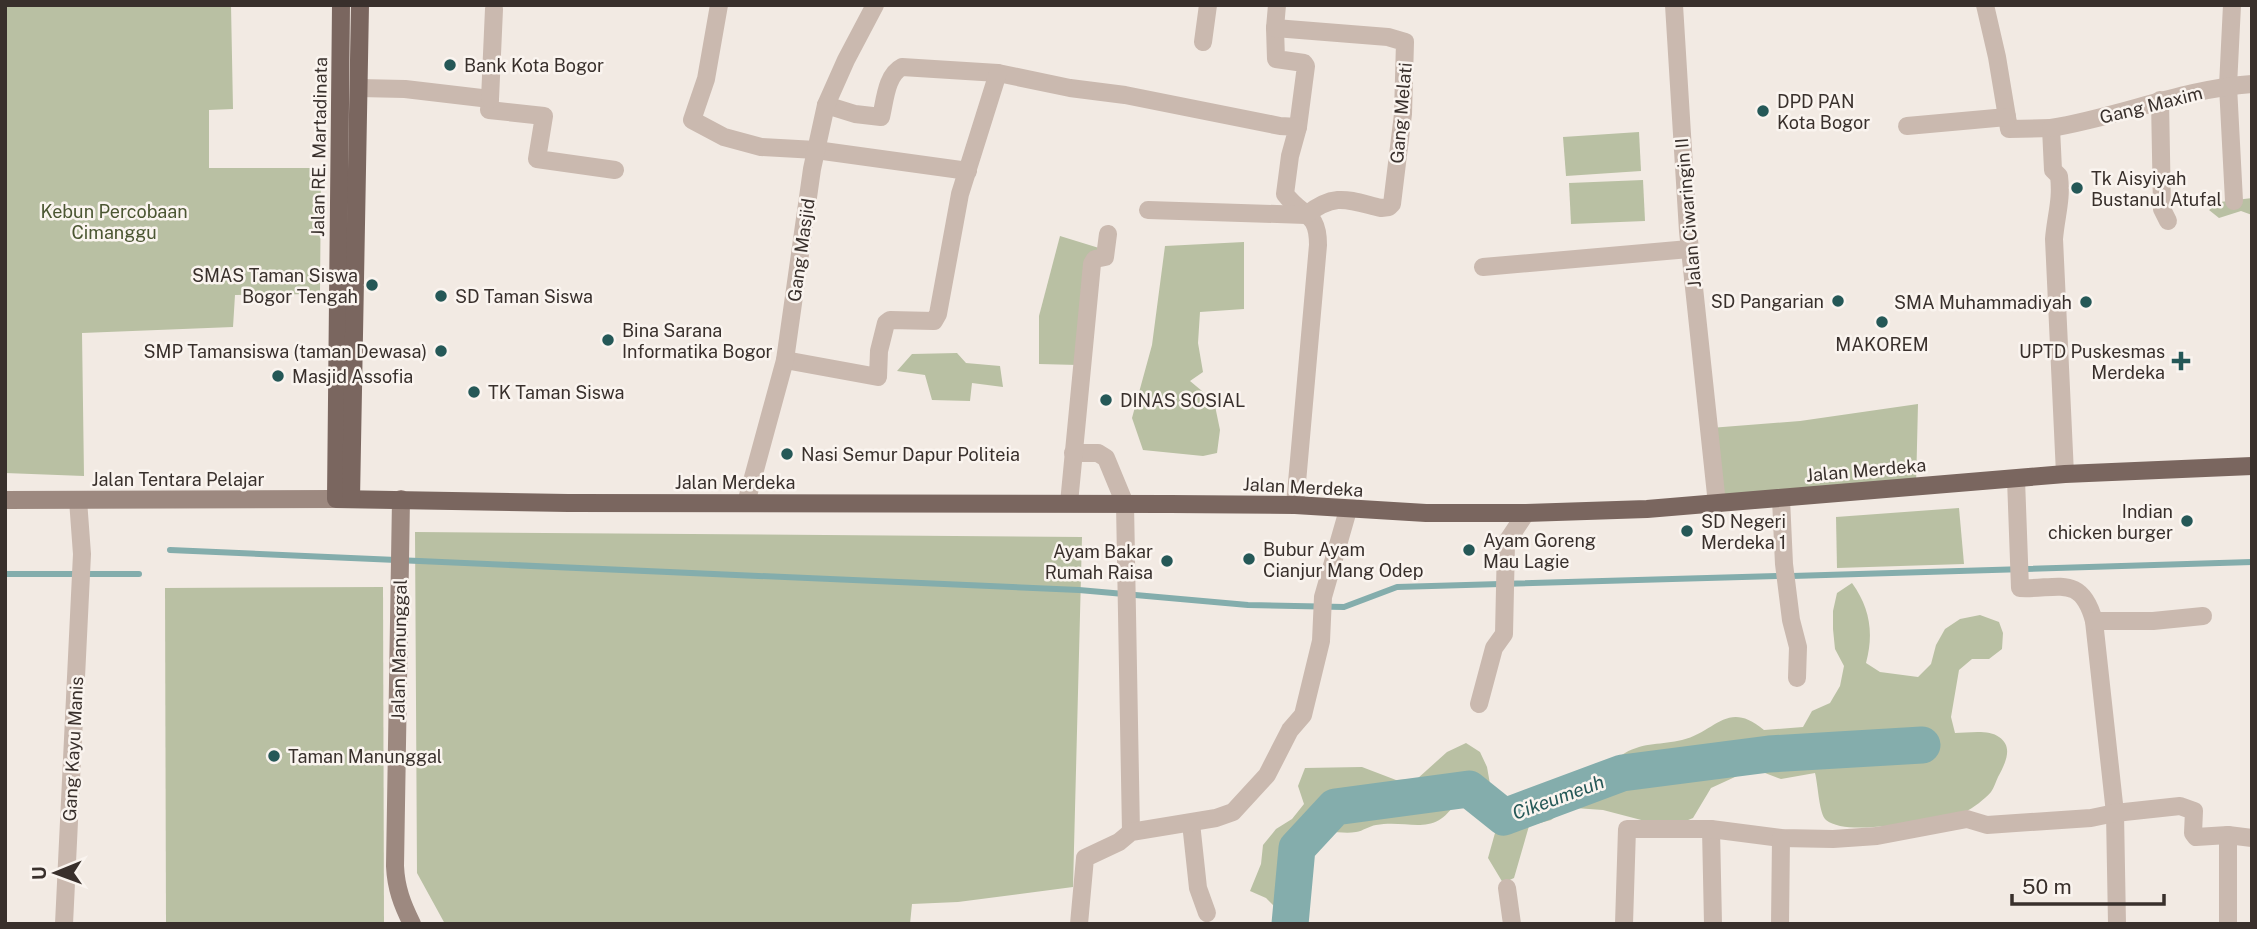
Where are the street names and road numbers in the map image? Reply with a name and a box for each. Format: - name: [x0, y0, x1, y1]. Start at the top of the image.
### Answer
- street label: Jalan RE. Martadinata: [307, 57, 331, 237]
- street label: Gang Melati: [1386, 62, 1416, 164]
- street label: Gang Maxim: [2097, 82, 2205, 128]
- street label: Jalan Ciwaringin II: [1671, 137, 1705, 289]
- street label: Gang Masjid: [783, 197, 819, 303]
- street label: Jalan Merdeka: [1805, 454, 1927, 486]
- street label: Jalan Tentara Pelajar: [91, 469, 265, 490]
- street label: Jalan Merdeka: [675, 472, 795, 493]
- street label: Jalan Merdeka: [1242, 473, 1364, 501]
- street label: Jalan Manunggal: [387, 579, 411, 721]
- street label: Gang Kayu Manis: [59, 676, 87, 822]

